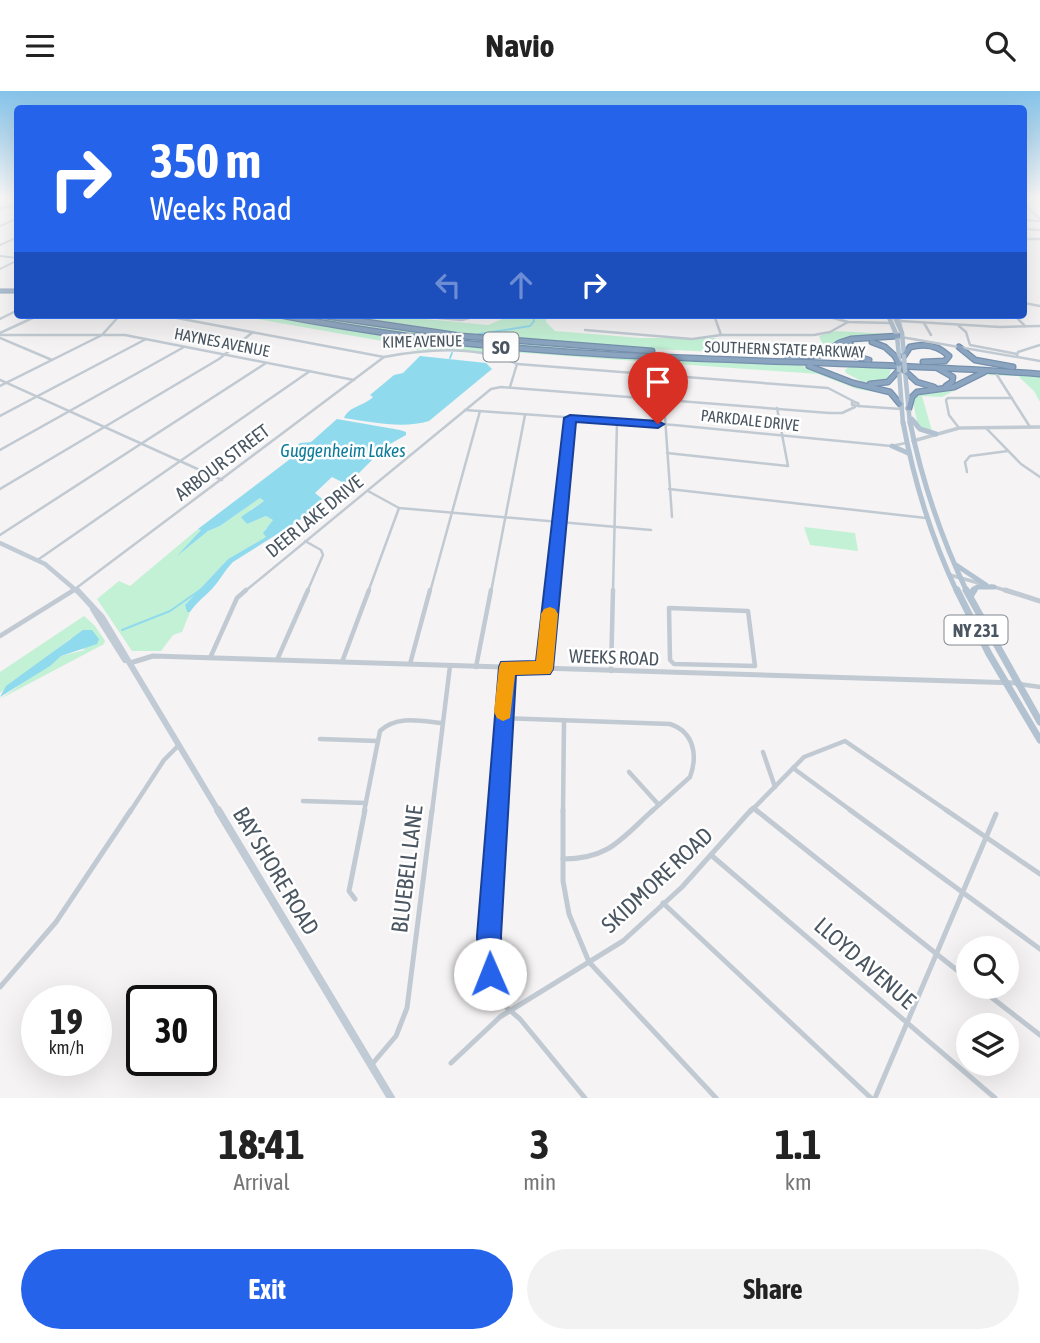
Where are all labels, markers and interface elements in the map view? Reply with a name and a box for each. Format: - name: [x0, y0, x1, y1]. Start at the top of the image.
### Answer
- icon: menu: [21, 27, 59, 65]
- text: Navio: [485, 27, 555, 64]
- icon: search: [981, 27, 1019, 65]
- text: 350 m: [150, 132, 261, 188]
- icon: right: [35, 133, 126, 224]
- text: Weeks Road: [150, 190, 292, 227]
- icon: left: [429, 266, 467, 304]
- icon: ahead: [502, 266, 540, 304]
- icon: right: [575, 266, 613, 304]
- street label: HAYNES AVENUE: [173, 324, 271, 360]
- street label: KIME AVENUE: [382, 331, 462, 351]
- road number: SO: [484, 333, 518, 361]
- street label: SOUTHERN STATE PARKWAY: [704, 337, 867, 361]
- pin: [628, 352, 688, 424]
- icon: arrive: [639, 363, 677, 401]
- street label: PARKDALE DRIVE: [700, 406, 800, 434]
- street label: ARBOUR STREET: [170, 419, 274, 505]
- water label: Guggenheim Lakes: [280, 440, 406, 461]
- street label: DEER LAKE DRIVE: [261, 470, 367, 562]
- road number: NY 231: [944, 615, 1007, 645]
- street label: WEEKS ROAD: [569, 644, 659, 670]
- street label: BAY SHORE ROAD: [228, 803, 324, 939]
- street label: BLUEBELL LANE: [386, 804, 428, 934]
- street label: SKIDMORE ROAD: [596, 822, 718, 938]
- street label: LLOYD AVENUE: [809, 912, 921, 1014]
- map controls: [956, 936, 1019, 1076]
- button: search: [956, 936, 1019, 999]
- position arrow: [453, 937, 527, 1011]
- speed limit sign: 30: [126, 985, 217, 1076]
- text: 19: [50, 1001, 83, 1041]
- button: layers: [956, 1013, 1019, 1076]
- text: km/h: [49, 1037, 84, 1058]
- text: 18:41: [218, 1120, 305, 1168]
- text: 3: [530, 1120, 550, 1168]
- text: 1.1: [775, 1120, 822, 1168]
- text: Arrival: [234, 1169, 290, 1195]
- text: min: [523, 1169, 556, 1195]
- text: km: [785, 1169, 811, 1195]
- button: Exit: [21, 1249, 513, 1329]
- button: Share: [527, 1249, 1019, 1329]

